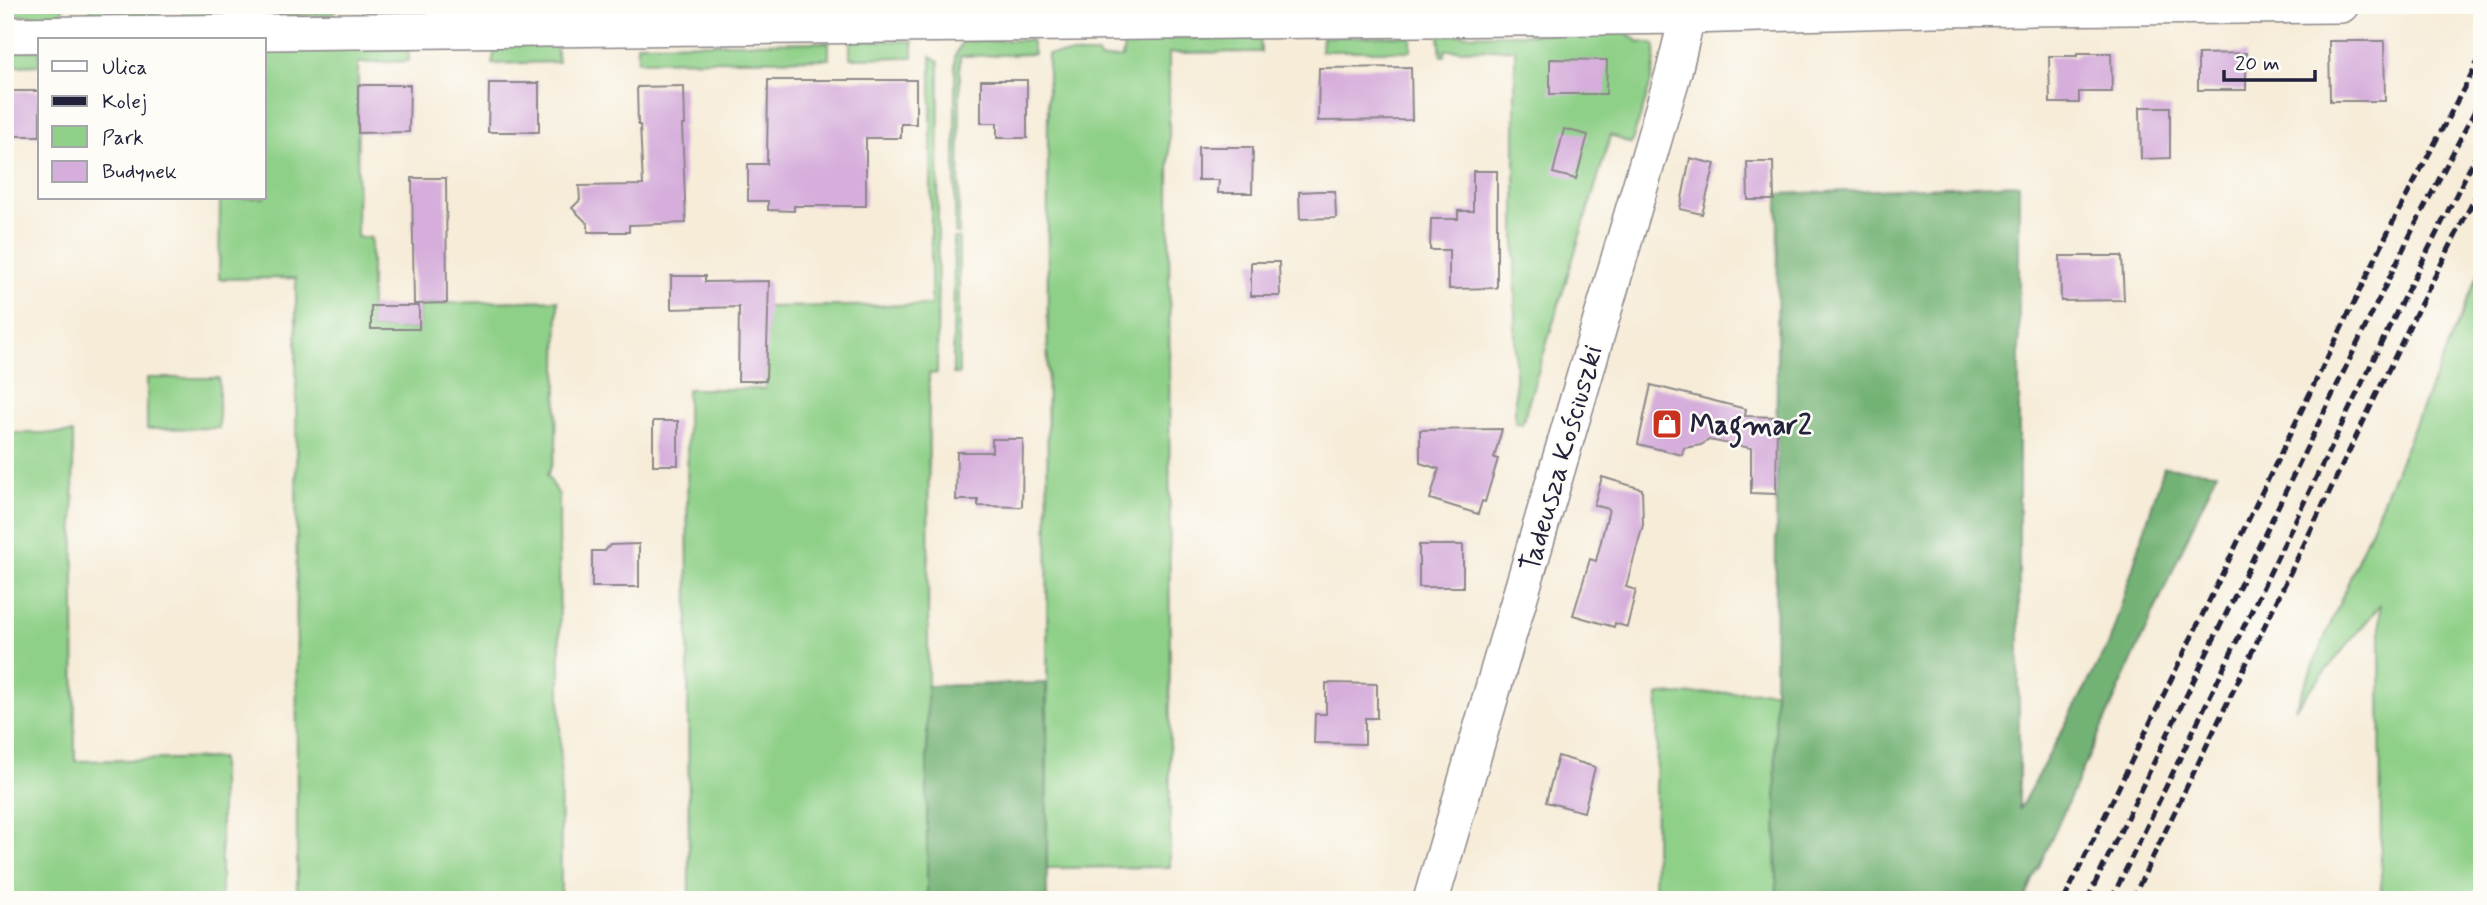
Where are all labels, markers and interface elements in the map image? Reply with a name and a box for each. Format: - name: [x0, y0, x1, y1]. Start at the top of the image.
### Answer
- legend: [38, 38, 266, 200]
- scale bar: [2224, 38, 2316, 82]
- text: 20 m: [2235, 50, 2280, 78]
- text: Ulica: [102, 54, 147, 82]
- text: Kolej: [102, 88, 147, 116]
- text: Park: [102, 124, 144, 152]
- text: Budynek: [102, 158, 177, 186]
- street label: Tadeusza Kościuszki: [1512, 341, 1612, 576]
- shop icon: Magmar2: [1650, 407, 1684, 441]
- place label: Magmar2: [1690, 408, 1812, 448]

